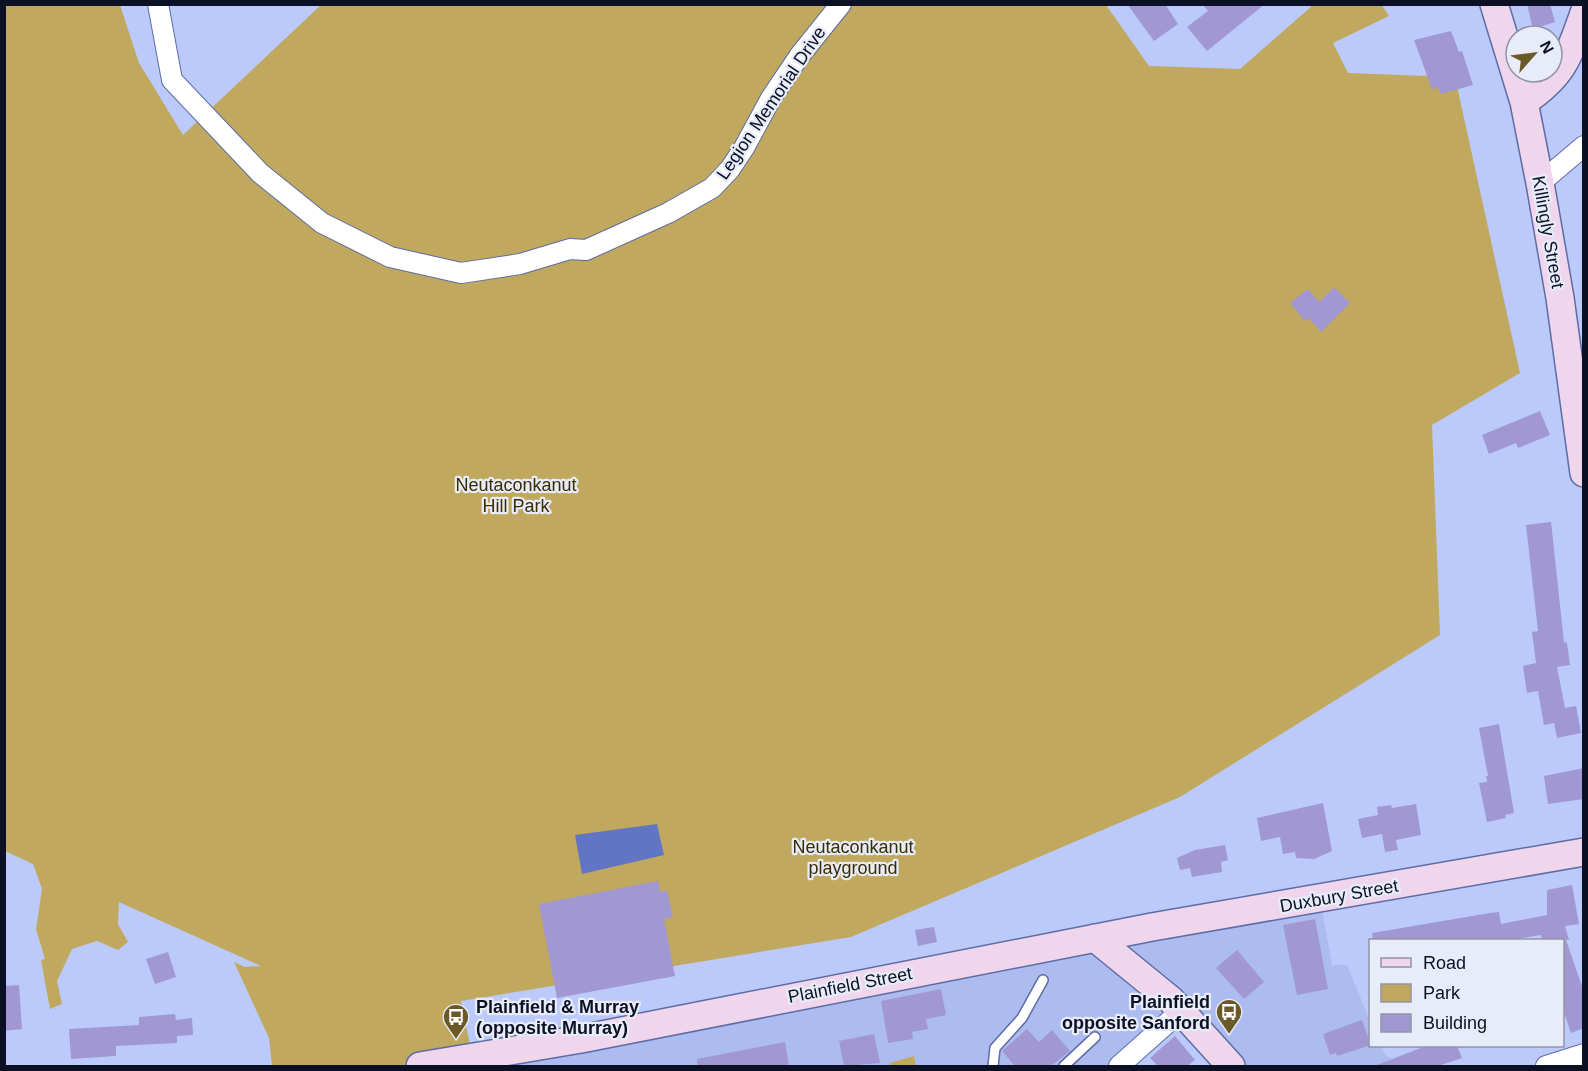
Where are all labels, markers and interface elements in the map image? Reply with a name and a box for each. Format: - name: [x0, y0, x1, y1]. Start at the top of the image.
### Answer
- street label: Legion Memorial Drive: [712, 23, 830, 183]
- north arrow: [1504, 24, 1564, 84]
- text: N: [1537, 38, 1557, 56]
- street label: Killingly Street: [1528, 174, 1568, 290]
- park label: Neutaconkanut Hill Park: [455, 475, 577, 516]
- park label: Neutaconkanut playground: [792, 837, 914, 878]
- street label: Duxbury Street: [1278, 876, 1400, 916]
- legend: [1369, 939, 1564, 1047]
- text: Road: [1423, 953, 1466, 973]
- street label: Plainfield Street: [786, 963, 914, 1007]
- text: Park: [1423, 983, 1461, 1003]
- place label: Plainfield opposite Sanford: [1062, 992, 1210, 1033]
- place label: Plainfield & Murray (opposite Murray): [476, 997, 639, 1038]
- bus stop icon: Plainfield opposite Sanford: [1214, 997, 1244, 1035]
- bus stop icon: Plainfield & Murray (opposite Murray): [441, 1002, 471, 1040]
- text: Building: [1423, 1013, 1487, 1033]

